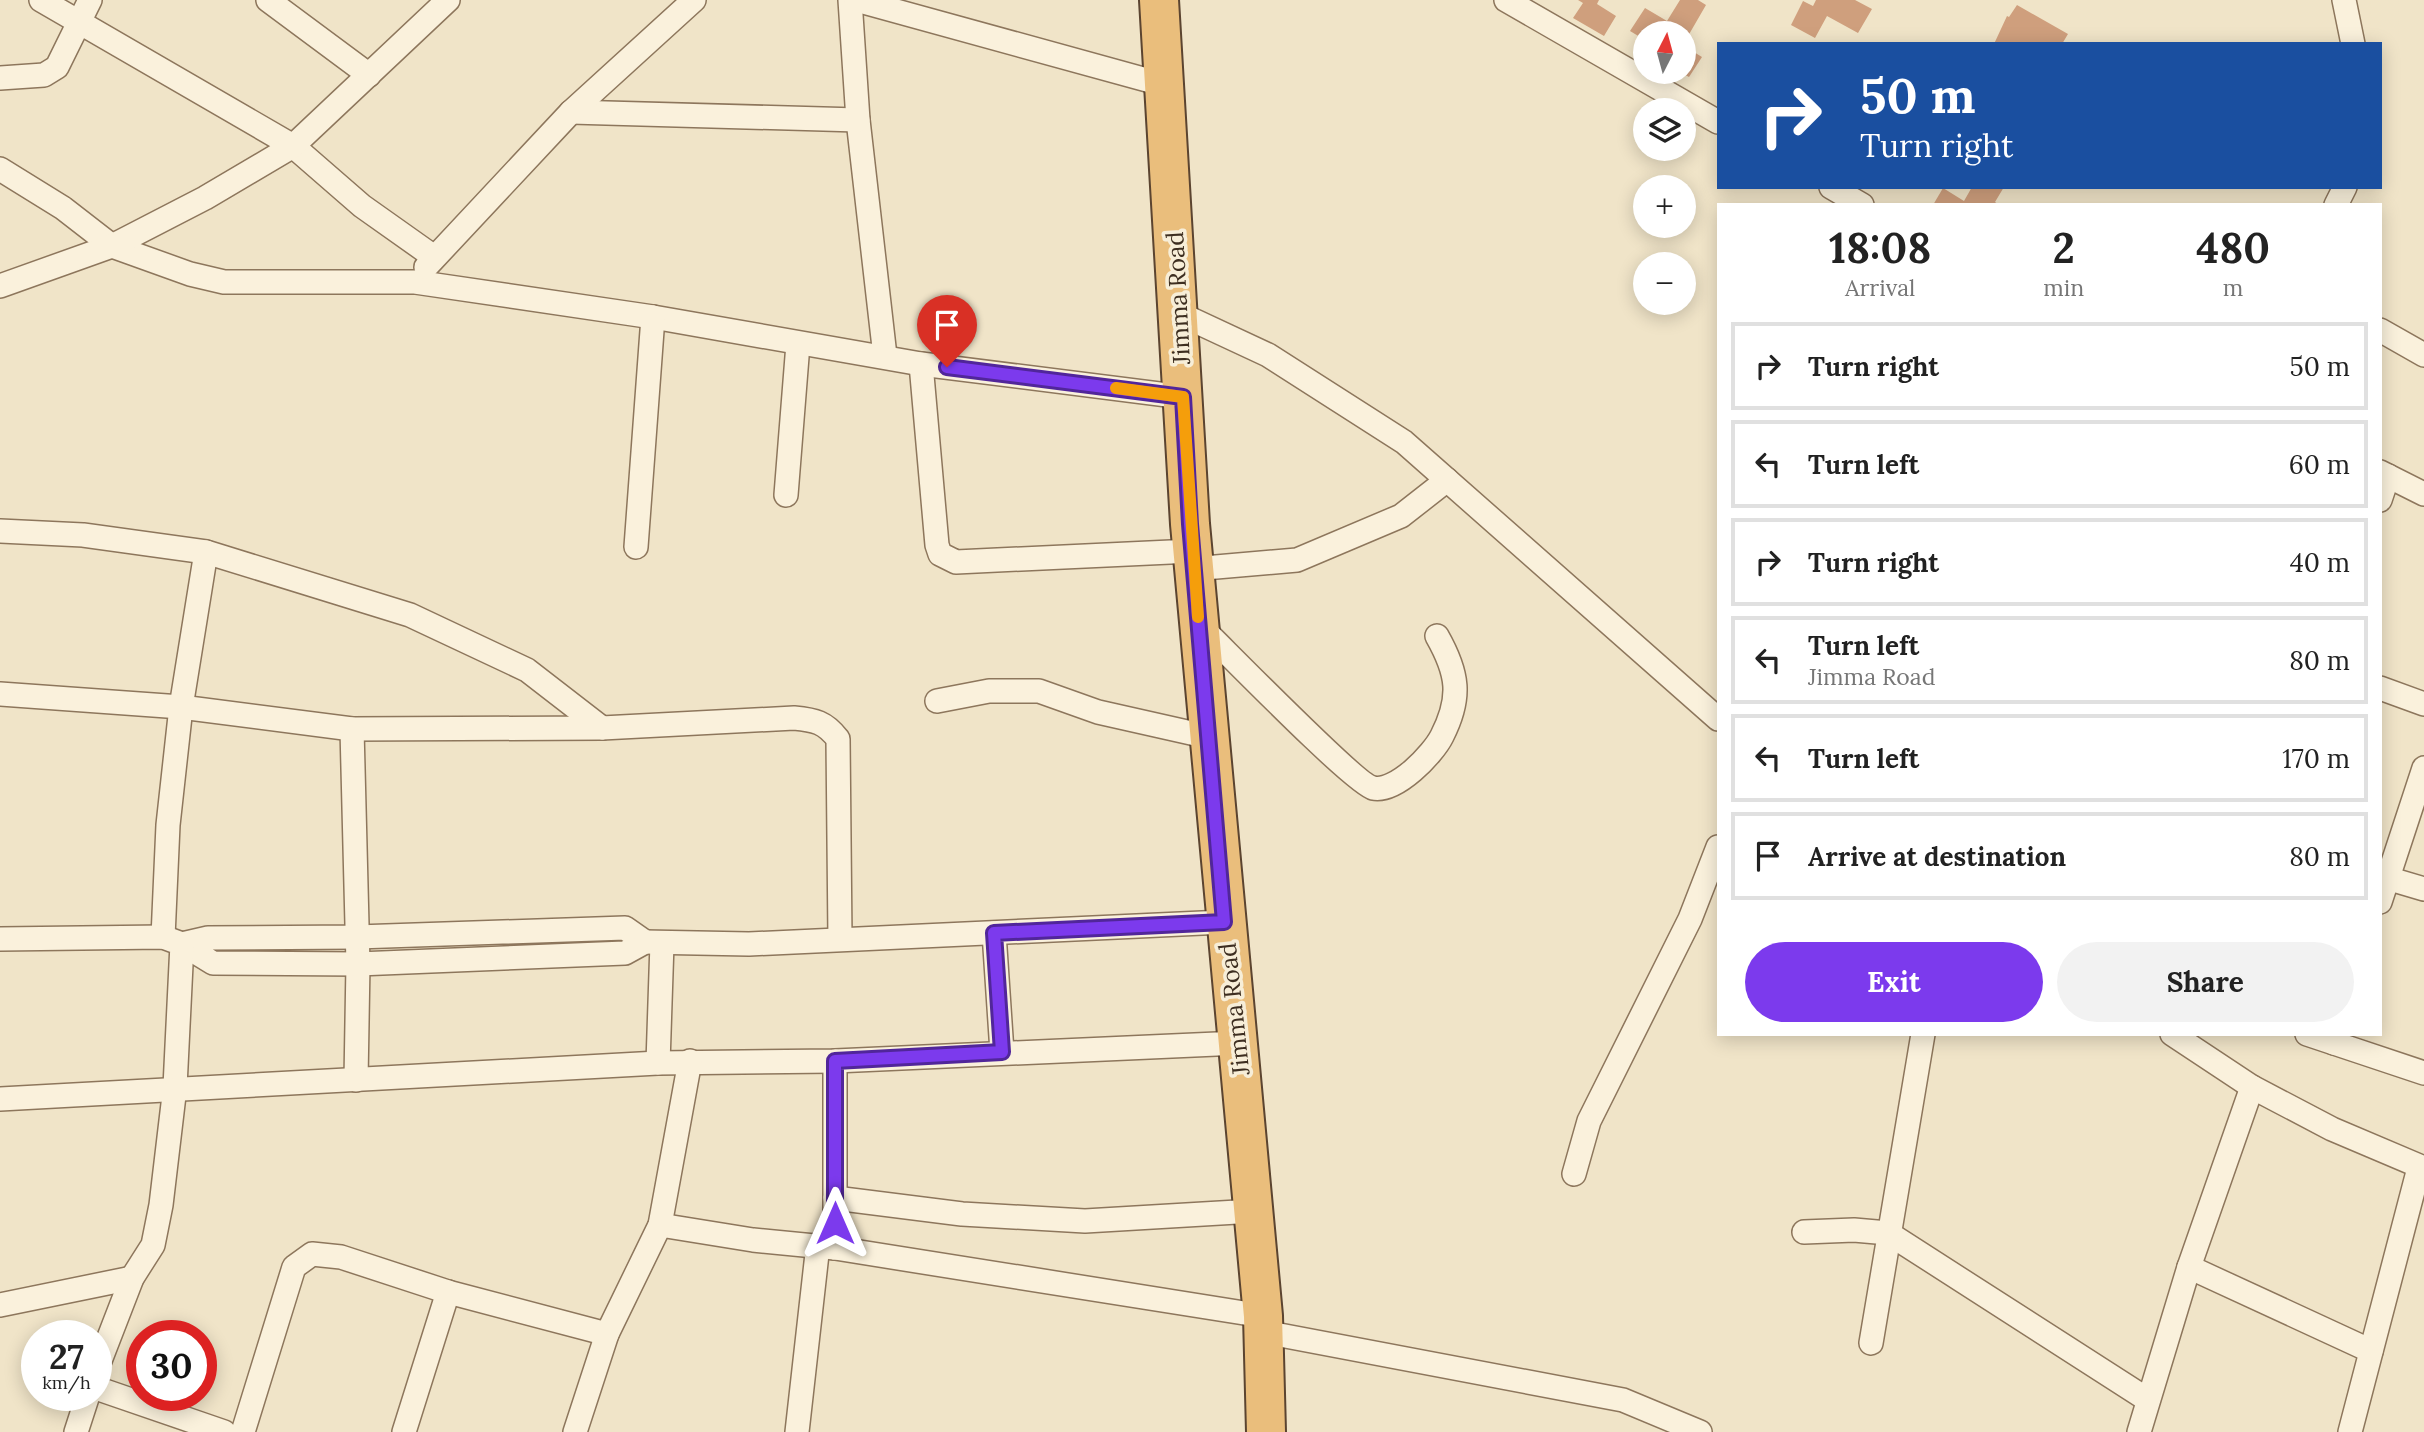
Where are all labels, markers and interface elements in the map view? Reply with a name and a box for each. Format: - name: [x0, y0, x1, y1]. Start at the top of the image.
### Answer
- north arrow: [1633, 21, 1696, 84]
- map controls: [1633, 21, 1696, 315]
- text: 50 m: [1860, 64, 1976, 126]
- icon: right: [1745, 70, 1836, 161]
- button: layers: [1633, 98, 1696, 161]
- text: Turn right: [1860, 125, 2013, 166]
- button: +: [1633, 175, 1696, 238]
- text: 18:08: [1829, 221, 1931, 275]
- text: 2: [2053, 221, 2075, 275]
- text: 480: [2196, 221, 2270, 275]
- street label: Jimma Road: [1159, 231, 1197, 366]
- button: −: [1633, 252, 1696, 315]
- text: Arrival: [1845, 273, 1915, 302]
- text: min: [2043, 273, 2084, 302]
- text: m: [2223, 273, 2243, 302]
- pin: [917, 295, 977, 367]
- icon: arrive: [928, 306, 966, 344]
- icon: right: [1749, 347, 1787, 385]
- text: Turn right: [1808, 350, 1939, 383]
- text: 50 m: [2290, 350, 2350, 383]
- icon: left: [1749, 445, 1787, 483]
- text: Turn left: [1808, 448, 1919, 481]
- text: 60 m: [2289, 448, 2350, 481]
- icon: right: [1749, 543, 1787, 581]
- text: Turn right: [1808, 546, 1939, 579]
- text: 40 m: [2290, 546, 2350, 579]
- text: Turn left: [1808, 629, 1919, 662]
- icon: left: [1749, 641, 1787, 679]
- text: 80 m: [2289, 644, 2350, 677]
- text: Jimma Road: [1808, 662, 1935, 691]
- icon: left: [1749, 739, 1787, 777]
- text: Turn left: [1808, 742, 1919, 775]
- text: 170 m: [2282, 742, 2350, 775]
- icon: arrive: [1749, 837, 1787, 875]
- text: Arrive at destination: [1808, 840, 2066, 873]
- text: 80 m: [2289, 840, 2350, 873]
- street label: Jimma Road: [1212, 941, 1256, 1078]
- button: Exit: [1745, 942, 2043, 1022]
- button: Share: [2057, 942, 2354, 1022]
- position arrow: [798, 1186, 872, 1260]
- speed limit sign: 30: [126, 1320, 217, 1411]
- text: 27: [49, 1334, 84, 1379]
- text: km/h: [42, 1371, 91, 1394]

